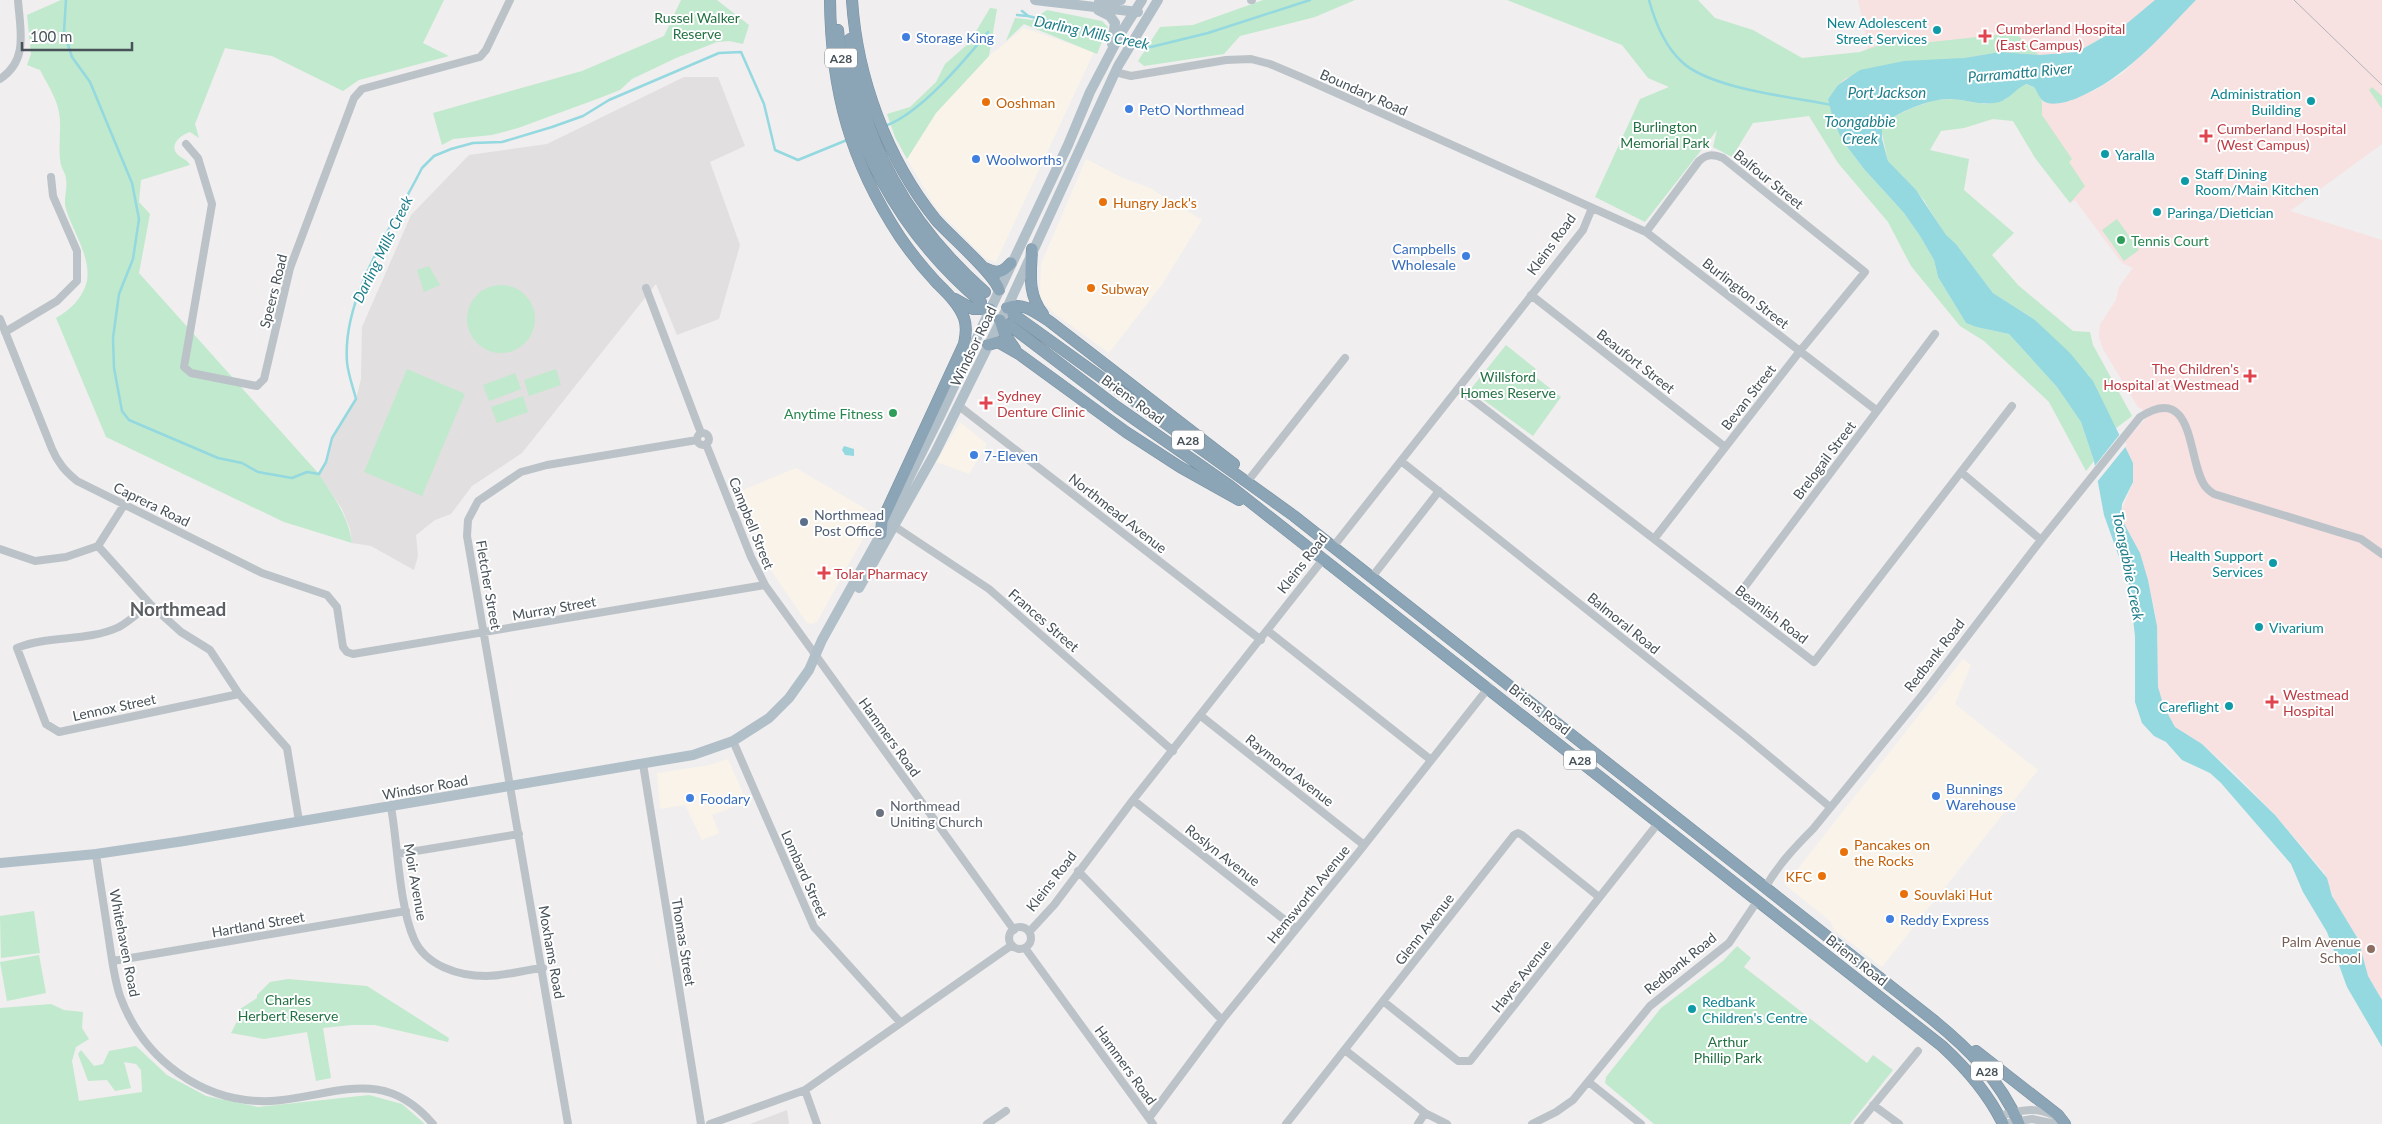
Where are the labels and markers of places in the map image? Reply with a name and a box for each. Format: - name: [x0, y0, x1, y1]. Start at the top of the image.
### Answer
- place label: New Adolescent Street Services: [1827, 14, 1927, 47]
- place label: Cumberland Hospital (East Campus): [1996, 20, 2125, 53]
- marker: New Adolescent Street Services: [1931, 24, 1943, 36]
- place label: Storage King: [916, 29, 994, 46]
- marker: Cumberland Hospital (East Campus): [1978, 29, 1992, 43]
- marker: Storage King: [900, 31, 912, 43]
- place label: Administration Building: [2210, 85, 2301, 118]
- place label: Ooshman: [996, 94, 1055, 111]
- marker: Administration Building: [2305, 95, 2317, 107]
- marker: Ooshman: [980, 96, 992, 108]
- place label: PetO Northmead: [1139, 101, 1244, 118]
- marker: PetO Northmead: [1123, 103, 1135, 115]
- place label: Cumberland Hospital (West Campus): [2217, 120, 2346, 153]
- marker: Cumberland Hospital (West Campus): [2199, 129, 2213, 143]
- place label: Yaralla: [2115, 146, 2155, 163]
- marker: Yaralla: [2099, 148, 2111, 160]
- place label: Woolworths: [986, 151, 1062, 168]
- marker: Woolworths: [970, 153, 982, 165]
- place label: Staff Dining Room/Main Kitchen: [2195, 165, 2319, 198]
- marker: Staff Dining Room/Main Kitchen: [2179, 175, 2191, 187]
- place label: Hungry Jack's: [1113, 194, 1197, 211]
- marker: Hungry Jack's: [1097, 196, 1109, 208]
- place label: Paringa/Dietician: [2167, 204, 2274, 221]
- marker: Paringa/Dietician: [2151, 206, 2163, 218]
- place label: Tennis Court: [2131, 232, 2209, 249]
- marker: Tennis Court: [2115, 234, 2127, 246]
- place label: Campbells Wholesale: [1391, 240, 1456, 273]
- marker: Campbells Wholesale: [1460, 250, 1472, 262]
- place label: Subway: [1101, 280, 1150, 297]
- marker: Subway: [1085, 282, 1097, 294]
- place label: The Children's Hospital at Westmead: [2103, 360, 2239, 393]
- marker: The Children's Hospital at Westmead: [2243, 369, 2257, 383]
- place label: Sydney Denture Clinic: [997, 387, 1085, 420]
- marker: Sydney Denture Clinic: [979, 396, 993, 410]
- place label: Anytime Fitness: [784, 405, 883, 422]
- marker: Anytime Fitness: [887, 407, 899, 419]
- place label: 7-Eleven: [984, 447, 1038, 464]
- marker: 7-Eleven: [968, 449, 980, 461]
- place label: Northmead Post Office: [814, 506, 884, 539]
- marker: Northmead Post Office: [798, 516, 810, 528]
- place label: Health Support Services: [2169, 547, 2263, 580]
- marker: Health Support Services: [2267, 557, 2279, 569]
- place label: Tolar Pharmacy: [834, 565, 929, 582]
- marker: Tolar Pharmacy: [818, 567, 830, 579]
- place label: Vivarium: [2269, 619, 2324, 636]
- marker: Vivarium: [2253, 621, 2265, 633]
- place label: Westmead Hospital: [2283, 686, 2349, 719]
- marker: Westmead Hospital: [2265, 695, 2279, 709]
- place label: Careflight: [2159, 698, 2219, 715]
- marker: Careflight: [2223, 700, 2235, 712]
- place label: Bunnings Warehouse: [1946, 780, 2016, 813]
- place label: Foodary: [700, 790, 751, 807]
- marker: Bunnings Warehouse: [1930, 790, 1942, 802]
- marker: Foodary: [684, 792, 696, 804]
- place label: Northmead Uniting Church: [890, 797, 983, 830]
- marker: Northmead Uniting Church: [874, 807, 886, 819]
- place label: Pancakes on the Rocks: [1854, 836, 1930, 869]
- marker: Pancakes on the Rocks: [1838, 846, 1850, 858]
- place label: KFC: [1786, 868, 1813, 885]
- marker: KFC: [1816, 870, 1828, 882]
- place label: Souvlaki Hut: [1914, 886, 1992, 903]
- marker: Souvlaki Hut: [1898, 888, 1910, 900]
- place label: Reddy Express: [1900, 911, 1989, 928]
- marker: Reddy Express: [1884, 913, 1896, 925]
- place label: Palm Avenue School: [2282, 933, 2361, 966]
- marker: Palm Avenue School: [2365, 943, 2377, 955]
- place label: Redbank Children's Centre: [1702, 993, 1807, 1026]
- marker: Redbank Children's Centre: [1686, 1003, 1698, 1015]

